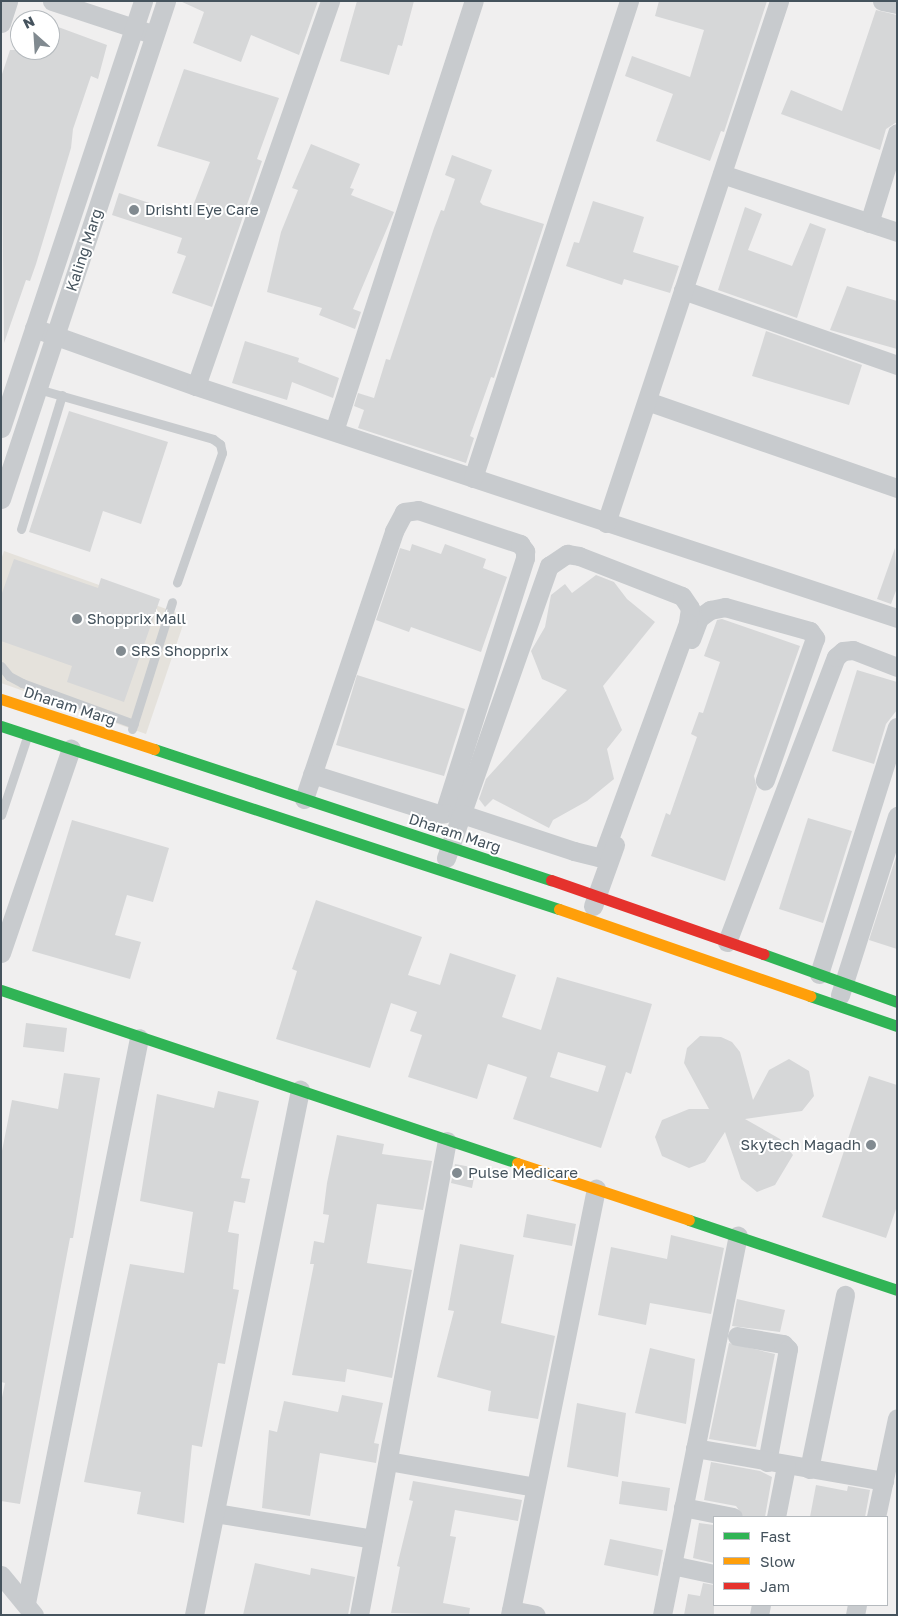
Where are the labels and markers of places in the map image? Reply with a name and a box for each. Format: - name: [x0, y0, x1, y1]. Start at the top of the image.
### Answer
- place label: Drishti Eye Care: [145, 201, 259, 219]
- marker: Drishti Eye Care: [127, 203, 141, 217]
- place label: Shopprix Mall: [87, 610, 186, 628]
- marker: Shopprix Mall: [71, 613, 83, 625]
- place label: SRS Shopprix: [131, 642, 229, 660]
- marker: SRS Shopprix: [115, 645, 127, 657]
- place label: Skytech Magadh: [741, 1136, 861, 1154]
- marker: Skytech Magadh: [865, 1139, 877, 1151]
- place label: Pulse Medicare: [468, 1164, 578, 1182]
- marker: Pulse Medicare: [450, 1166, 464, 1180]

